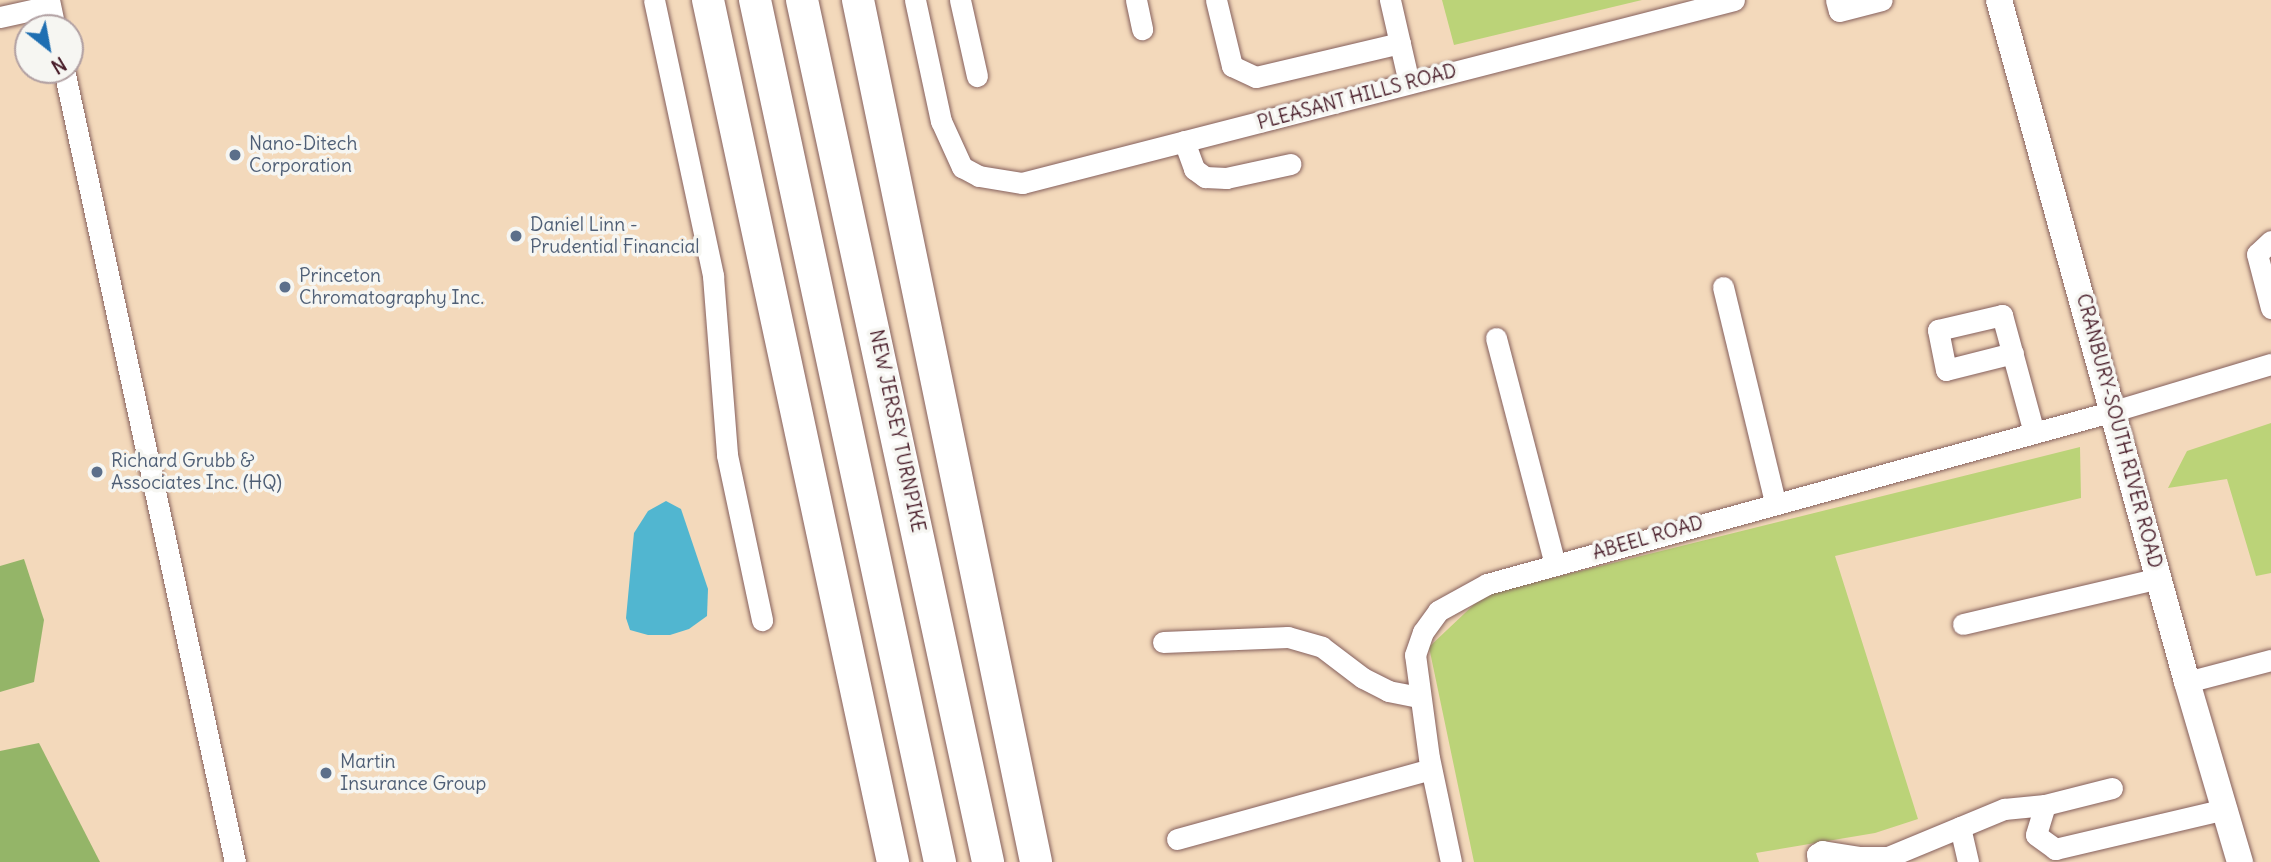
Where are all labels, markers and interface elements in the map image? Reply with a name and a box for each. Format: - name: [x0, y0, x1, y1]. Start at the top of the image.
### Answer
- north arrow: [14, 14, 84, 84]
- text: N: [47, 52, 71, 79]
- street label: PLEASANT HILLS ROAD: [1255, 59, 1459, 135]
- place label: Nano-Ditech Corporation: [249, 133, 357, 177]
- marker: Nano-Ditech Corporation: [227, 147, 243, 163]
- place label: Daniel Linn - Prudential Financial: [530, 214, 700, 258]
- marker: Daniel Linn - Prudential Financial: [508, 228, 524, 244]
- place label: Princeton Chromatography Inc.: [299, 265, 484, 309]
- marker: Princeton Chromatography Inc.: [277, 279, 293, 295]
- street label: CRANBURY-SOUTH RIVER ROAD: [2071, 291, 2167, 571]
- street label: NEW JERSEY TURNPIKE: [864, 328, 930, 534]
- place label: Richard Grubb & Associates Inc. (HQ): [111, 450, 282, 494]
- marker: Richard Grubb & Associates Inc. (HQ): [89, 464, 105, 480]
- street label: ABEEL ROAD: [1590, 511, 1706, 565]
- place label: Martin Insurance Group: [340, 751, 486, 795]
- marker: Martin Insurance Group: [318, 765, 334, 781]

